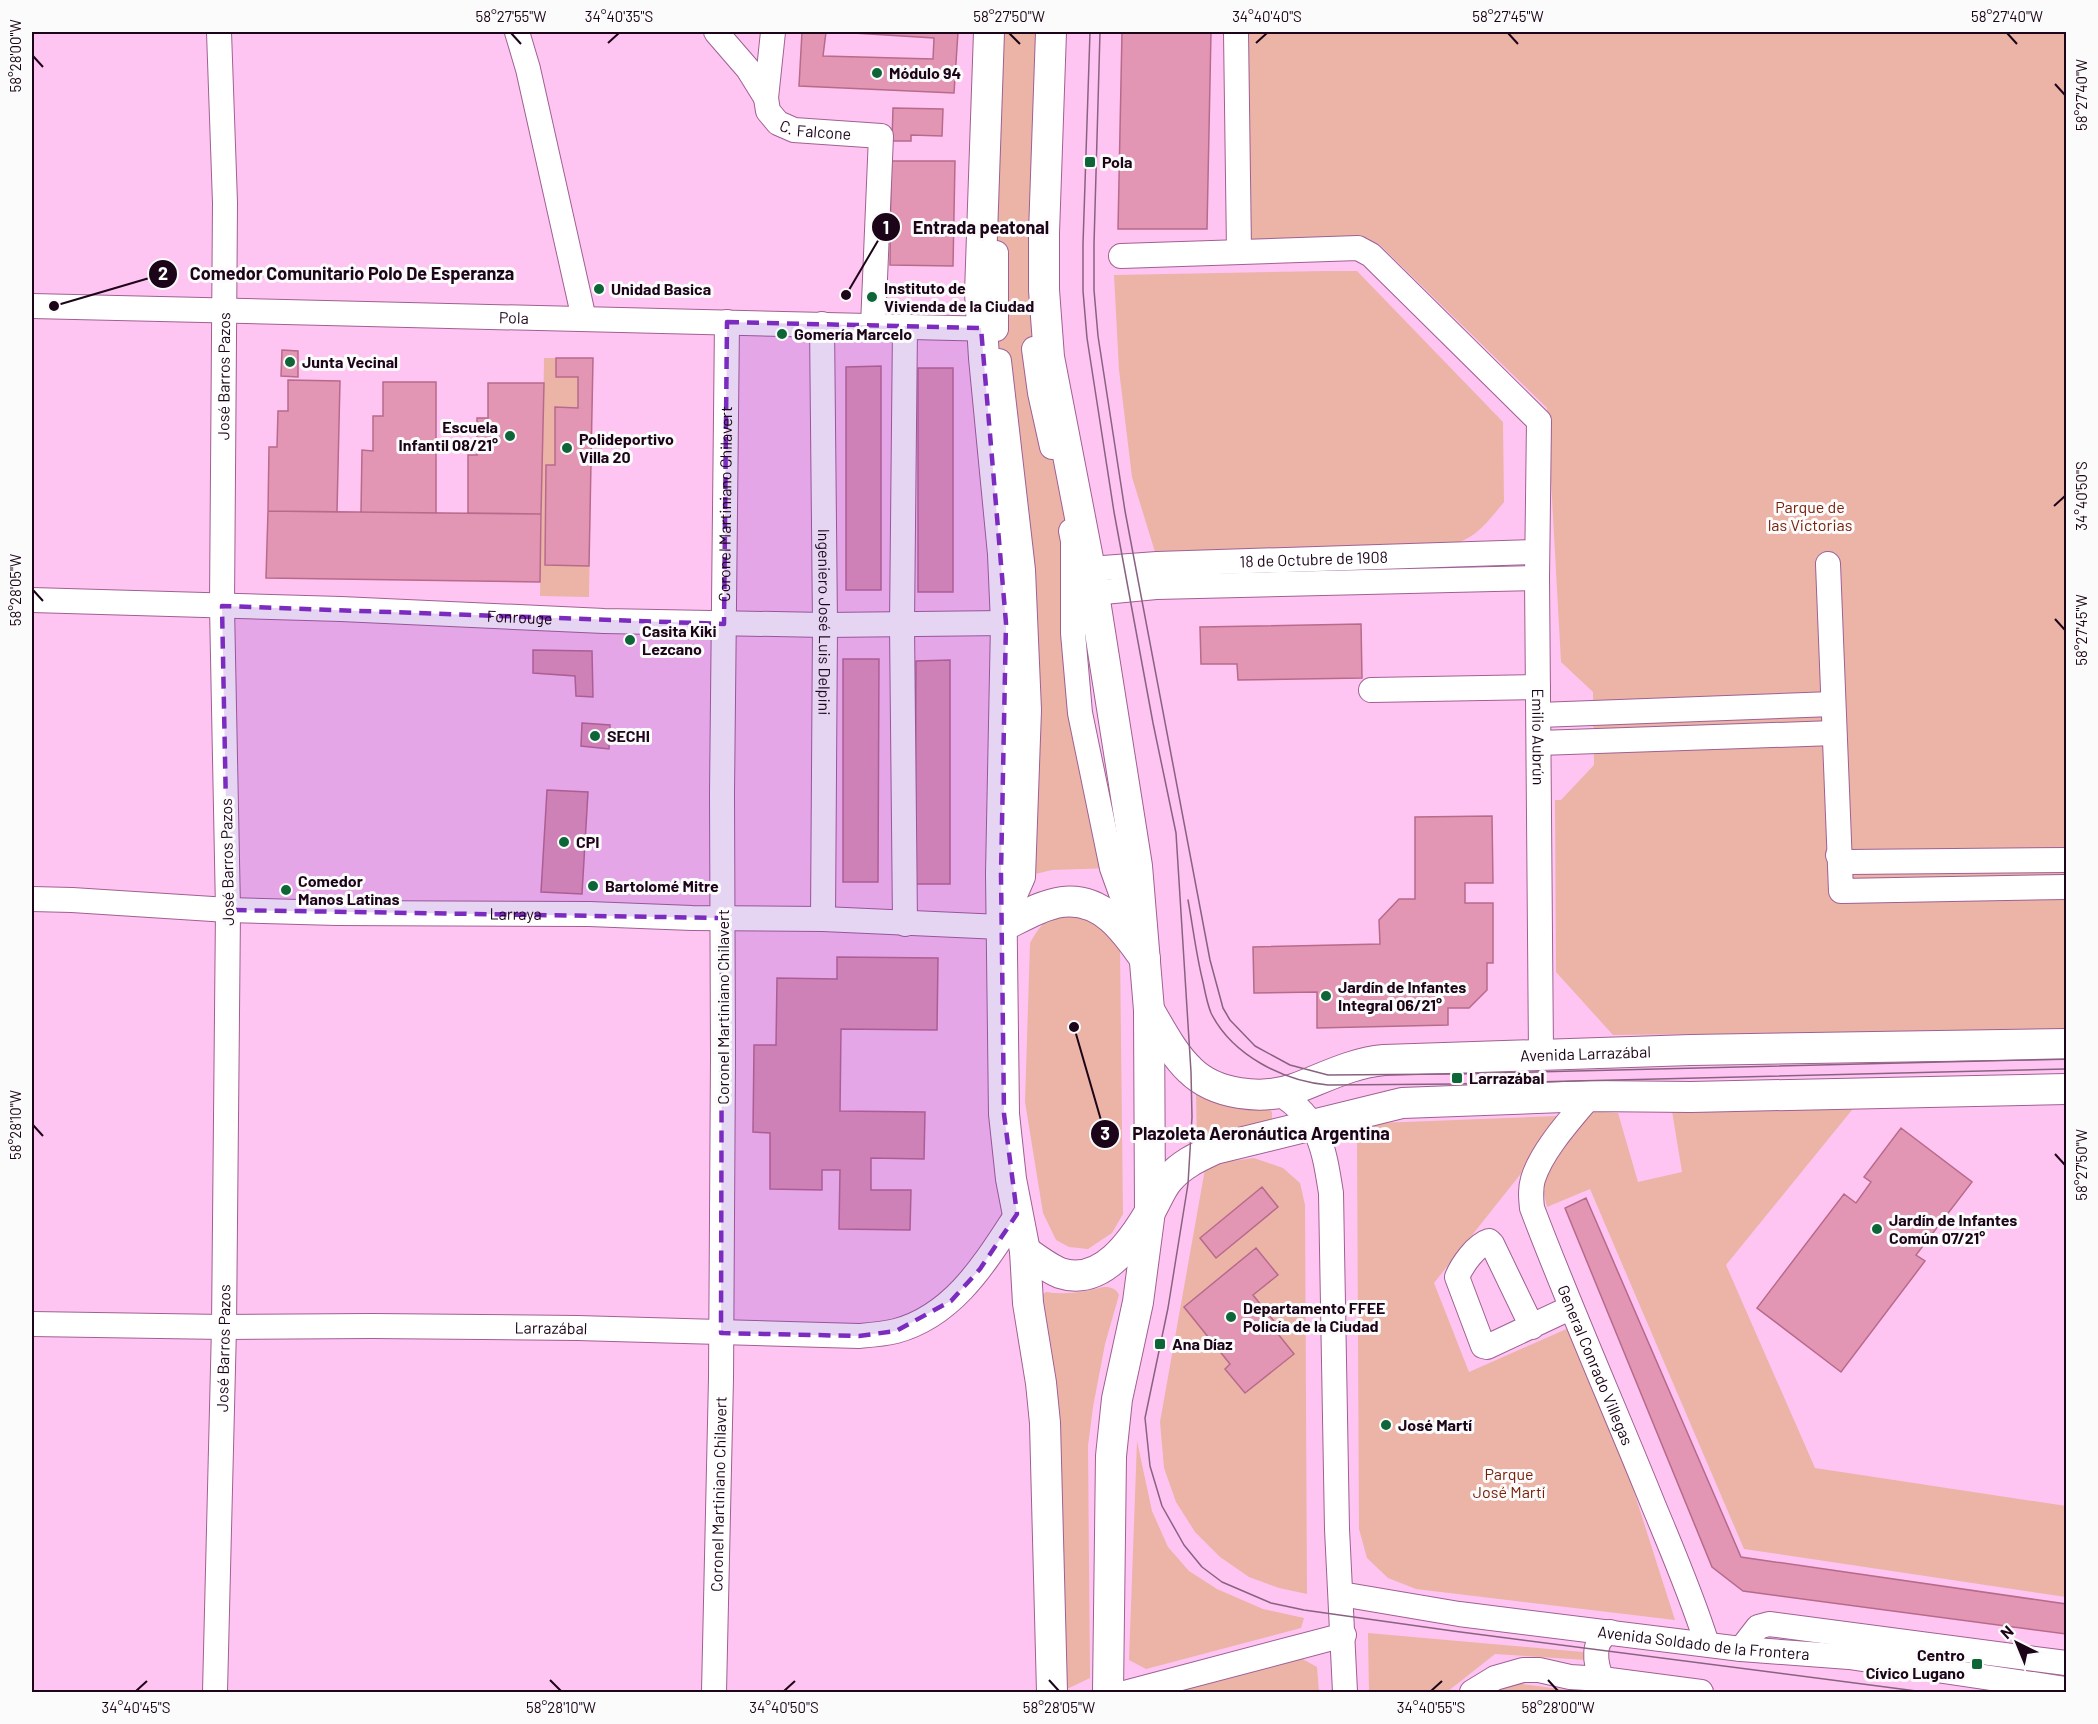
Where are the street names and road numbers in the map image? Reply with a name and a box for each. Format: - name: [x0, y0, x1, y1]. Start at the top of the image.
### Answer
- street label: C. Falcone: [777, 115, 852, 143]
- street label: Pola: [499, 307, 529, 327]
- street label: José Barros Pazos: [213, 312, 233, 440]
- street label: Coronel Martiniano Chilavert: [714, 406, 735, 602]
- street label: Ingeniero José Luis Delpini: [815, 529, 835, 715]
- street label: 18 de Octubre de 1908: [1239, 547, 1388, 570]
- street label: Fonrouge: [486, 606, 553, 628]
- street label: Emilio Aubrún: [1529, 688, 1549, 785]
- street label: José Barros Pazos: [216, 798, 237, 926]
- street label: Larraya: [489, 904, 542, 923]
- street label: Coronel Martiniano Chilavert: [713, 909, 732, 1105]
- street label: Avenida Larrazábal: [1520, 1041, 1651, 1065]
- street label: General Conrado Villegas: [1554, 1282, 1638, 1448]
- street label: José Barros Pazos: [212, 1284, 233, 1412]
- street label: Larrazábal: [514, 1317, 588, 1337]
- street label: Coronel Martiniano Chilavert: [706, 1396, 730, 1592]
- street label: Avenida Soldado de la Frontera: [1597, 1621, 1810, 1663]

